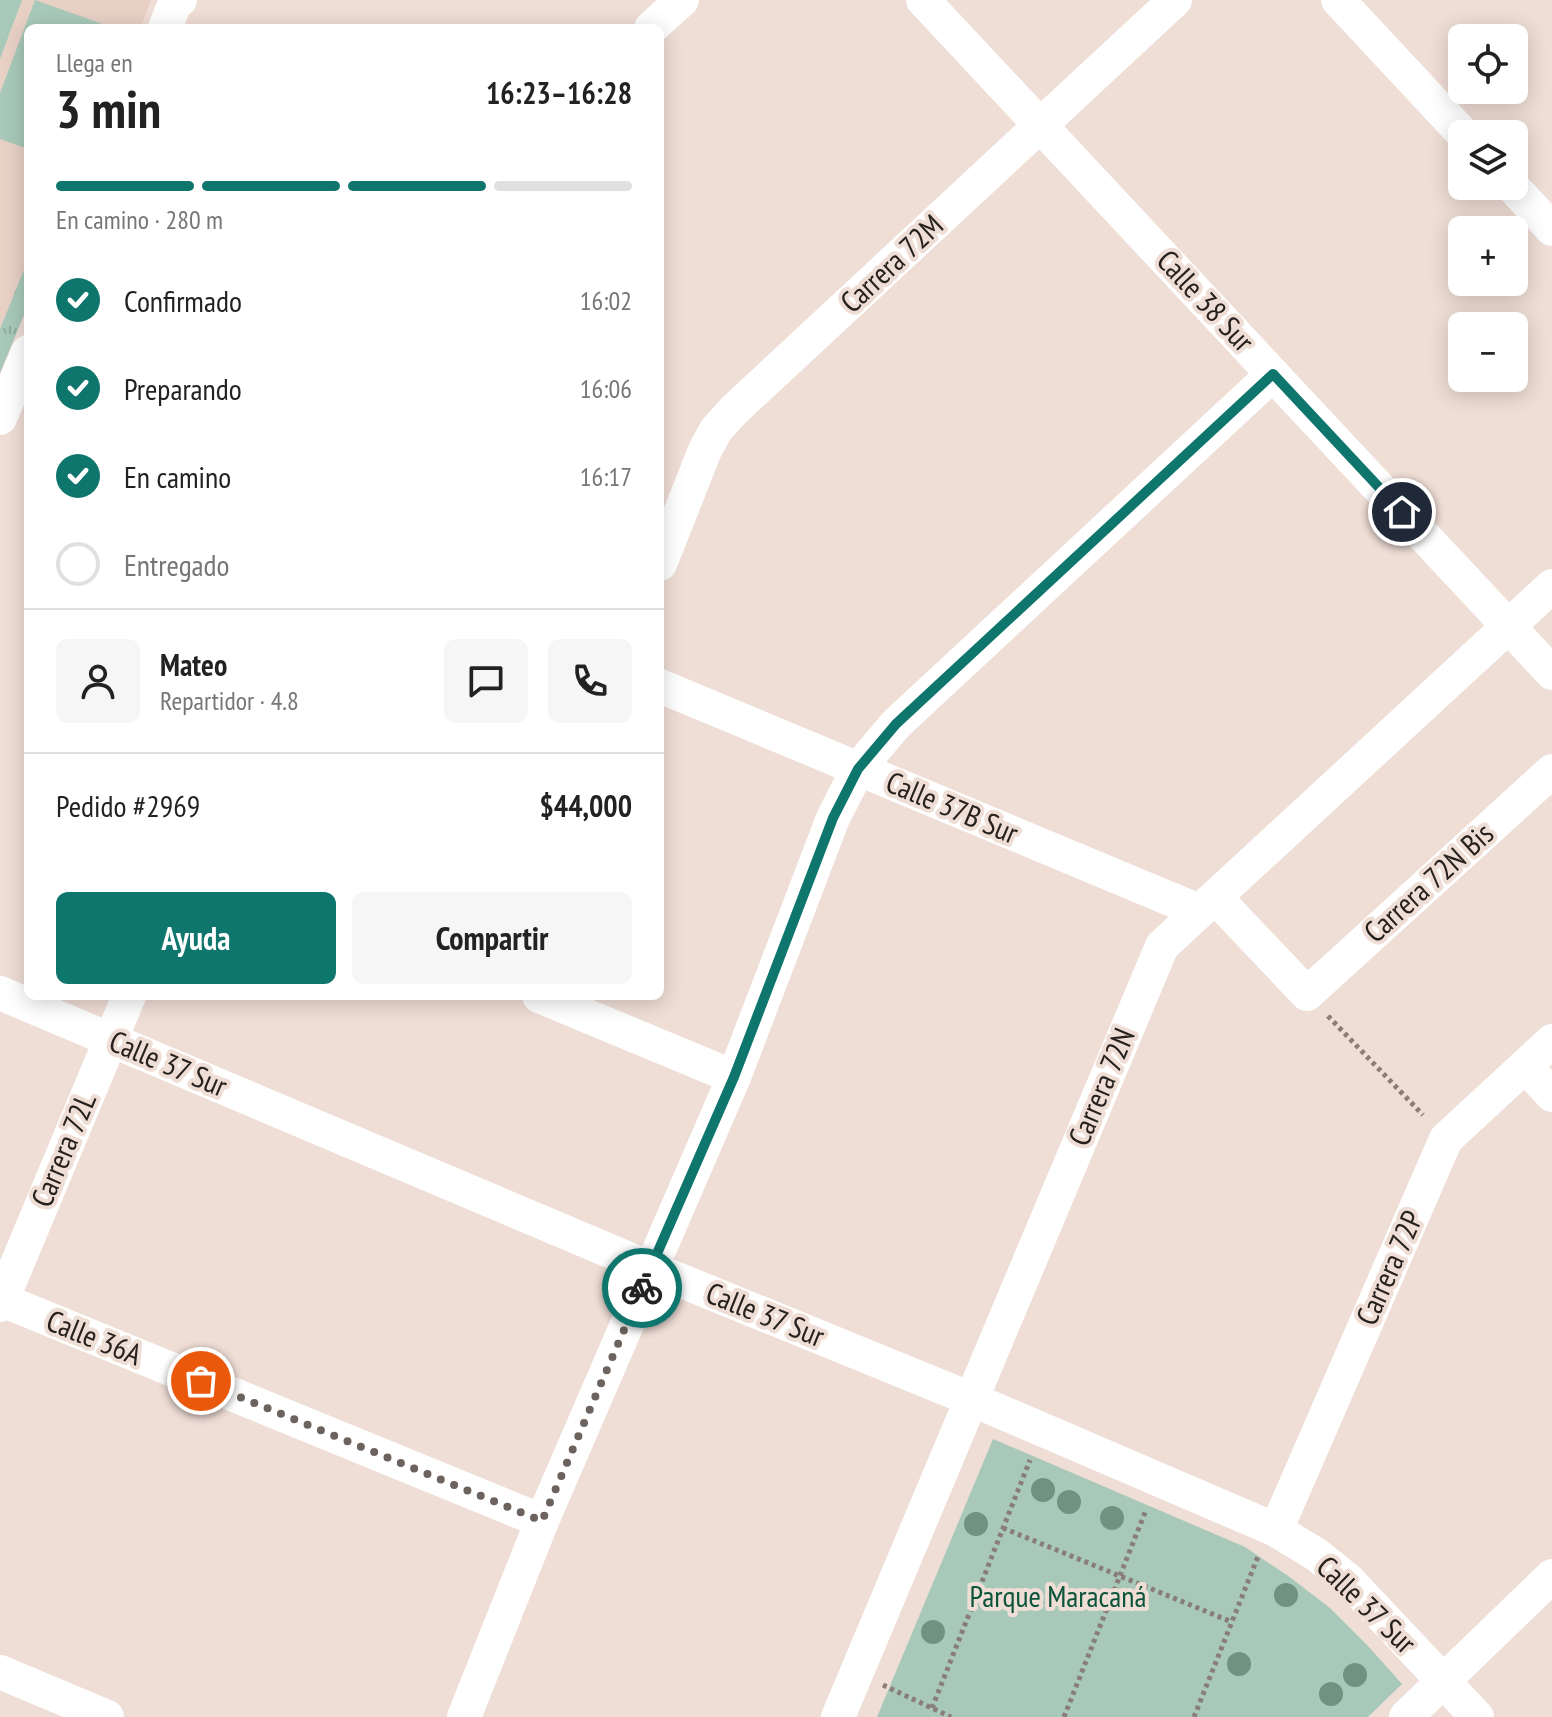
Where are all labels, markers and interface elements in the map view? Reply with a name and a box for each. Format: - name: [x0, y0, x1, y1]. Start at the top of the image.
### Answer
- map controls: [1448, 24, 1528, 392]
- button: locate: [1448, 24, 1528, 104]
- text: Llega en: [56, 46, 133, 79]
- text: 16:23–16:28: [486, 73, 632, 112]
- text: 3 min: [56, 75, 161, 142]
- button: layers: [1448, 120, 1528, 200]
- text: En camino · 280 m: [56, 203, 223, 236]
- street label: Carrera 72M: [831, 205, 951, 320]
- button: +: [1448, 216, 1528, 296]
- street label: Calle 38 Sur: [1149, 241, 1264, 360]
- icon: check: [56, 278, 100, 322]
- text: Confirmado: [124, 281, 242, 320]
- text: 16:02: [580, 284, 632, 317]
- button: −: [1448, 312, 1528, 392]
- icon: check: [56, 366, 100, 410]
- text: Preparando: [124, 369, 242, 408]
- text: 16:06: [580, 372, 632, 405]
- icon: check: [56, 454, 100, 498]
- text: En camino: [124, 457, 231, 496]
- text: 16:17: [580, 460, 632, 493]
- pin: [1368, 478, 1436, 546]
- icon: home: [1380, 490, 1424, 534]
- text: Entregado: [124, 545, 230, 584]
- button: person: [56, 639, 140, 723]
- button: chat: [444, 639, 528, 723]
- button: phone: [548, 639, 632, 723]
- text: Mateo: [160, 645, 227, 684]
- text: Repartidor · 4.8: [160, 684, 299, 717]
- street label: Calle 37B Sur: [881, 761, 1025, 852]
- text: Pedido #2969: [56, 786, 200, 825]
- text: $44,000: [539, 786, 632, 825]
- street label: Carrera 72N Bis: [1355, 814, 1501, 950]
- button: Ayuda: [56, 892, 336, 984]
- button: Compartir: [352, 892, 632, 984]
- street label: Calle 37 Sur: [104, 1020, 234, 1105]
- street label: Carrera 72N: [1058, 1022, 1143, 1151]
- street label: Carrera 72L: [21, 1086, 104, 1212]
- street label: Carrera 72P: [1346, 1204, 1431, 1331]
- courier: [602, 1248, 682, 1328]
- icon: bike: [620, 1266, 664, 1310]
- street label: Calle 37 Sur: [701, 1272, 831, 1355]
- street label: Calle 36A: [41, 1300, 149, 1374]
- pin: [167, 1347, 235, 1415]
- icon: bag: [179, 1359, 223, 1403]
- street label: Calle 37 Sur: [1309, 1547, 1426, 1662]
- park label: Parque Maracaná: [970, 1576, 1146, 1615]

